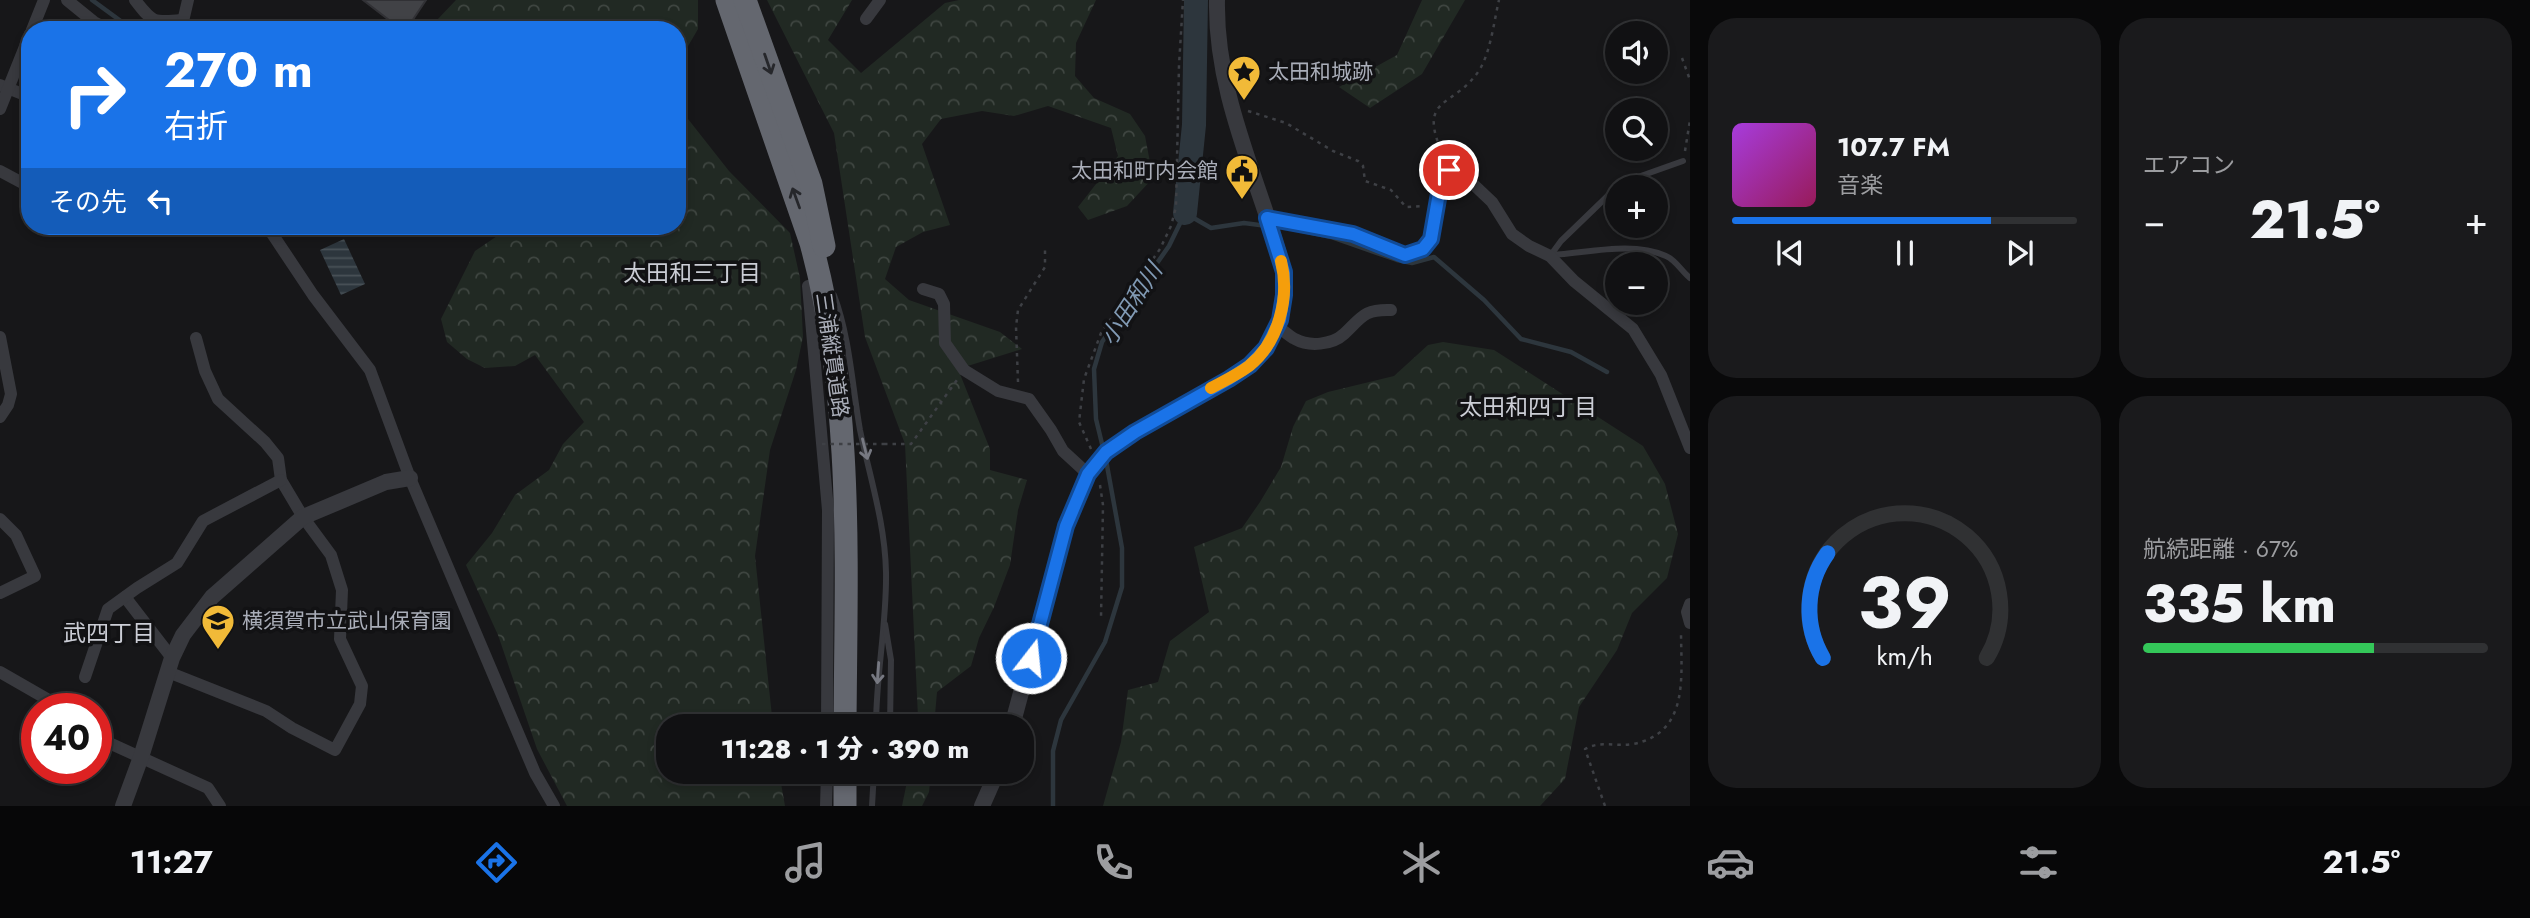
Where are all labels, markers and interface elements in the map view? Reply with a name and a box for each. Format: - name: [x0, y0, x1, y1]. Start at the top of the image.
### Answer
- map controls: [1605, 21, 1668, 315]
- button: sound: [1605, 21, 1668, 84]
- text: 270 m: [164, 35, 313, 105]
- icon: right: [49, 49, 140, 140]
- one-way arrow: [763, 52, 776, 74]
- place icon: 太田和城跡: [1225, 53, 1263, 102]
- place label: 太田和城跡: [1268, 57, 1373, 87]
- button: search: [1605, 98, 1668, 161]
- text: 右折: [164, 103, 228, 149]
- text: 107.7 FM: [1837, 128, 1950, 166]
- pin: [1419, 140, 1479, 200]
- text: エアコン: [2143, 148, 2235, 182]
- icon: arrive: [1430, 151, 1468, 189]
- public building icon: 太田和町内会館: [1223, 152, 1261, 201]
- place label: 太田和町内会館: [1071, 156, 1218, 186]
- text: 音楽: [1837, 168, 1883, 202]
- button: +: [1605, 175, 1668, 238]
- icon: left: [141, 182, 179, 220]
- text: 21.5°: [2250, 182, 2380, 258]
- text: その先: [49, 183, 127, 221]
- one-way arrow: [788, 188, 801, 210]
- text: −: [2143, 193, 2165, 248]
- text: +: [2465, 193, 2488, 248]
- icon: previous: [1771, 234, 1809, 272]
- icon: pause: [1886, 234, 1924, 272]
- icon: next: [2001, 234, 2039, 272]
- button: −: [1605, 252, 1668, 315]
- water label: 小田和川: [1092, 254, 1172, 352]
- district label: 太田和三丁目: [623, 256, 761, 290]
- street label: 三浦縦貫道路: [808, 291, 856, 419]
- district label: 太田和四丁目: [1459, 390, 1597, 424]
- one-way arrow: [859, 437, 872, 459]
- text: 航続距離 · 67%: [2143, 532, 2298, 566]
- text: 39: [1858, 550, 1951, 655]
- text: 335 km: [2143, 566, 2336, 642]
- school or university icon: 横須賀市立武山保育園: [199, 602, 237, 651]
- place label: 横須賀市立武山保育園: [242, 606, 452, 636]
- district label: 武四丁目: [63, 616, 155, 650]
- position arrow: [994, 621, 1068, 695]
- text: km/h: [1876, 638, 1933, 674]
- one-way arrow: [871, 662, 884, 684]
- speed limit sign: 40: [21, 693, 112, 784]
- text: 11:28 · 1 分 · 390 m: [721, 730, 969, 768]
- icon: directions: [472, 838, 521, 887]
- icon: music: [781, 838, 830, 887]
- icon: phone: [1089, 838, 1138, 887]
- icon: climate: [1397, 838, 1446, 887]
- icon: car: [1706, 838, 1755, 887]
- icon: filters: [2014, 838, 2063, 887]
- text: 11:27: [130, 839, 213, 885]
- text: 21.5°: [2322, 839, 2400, 885]

